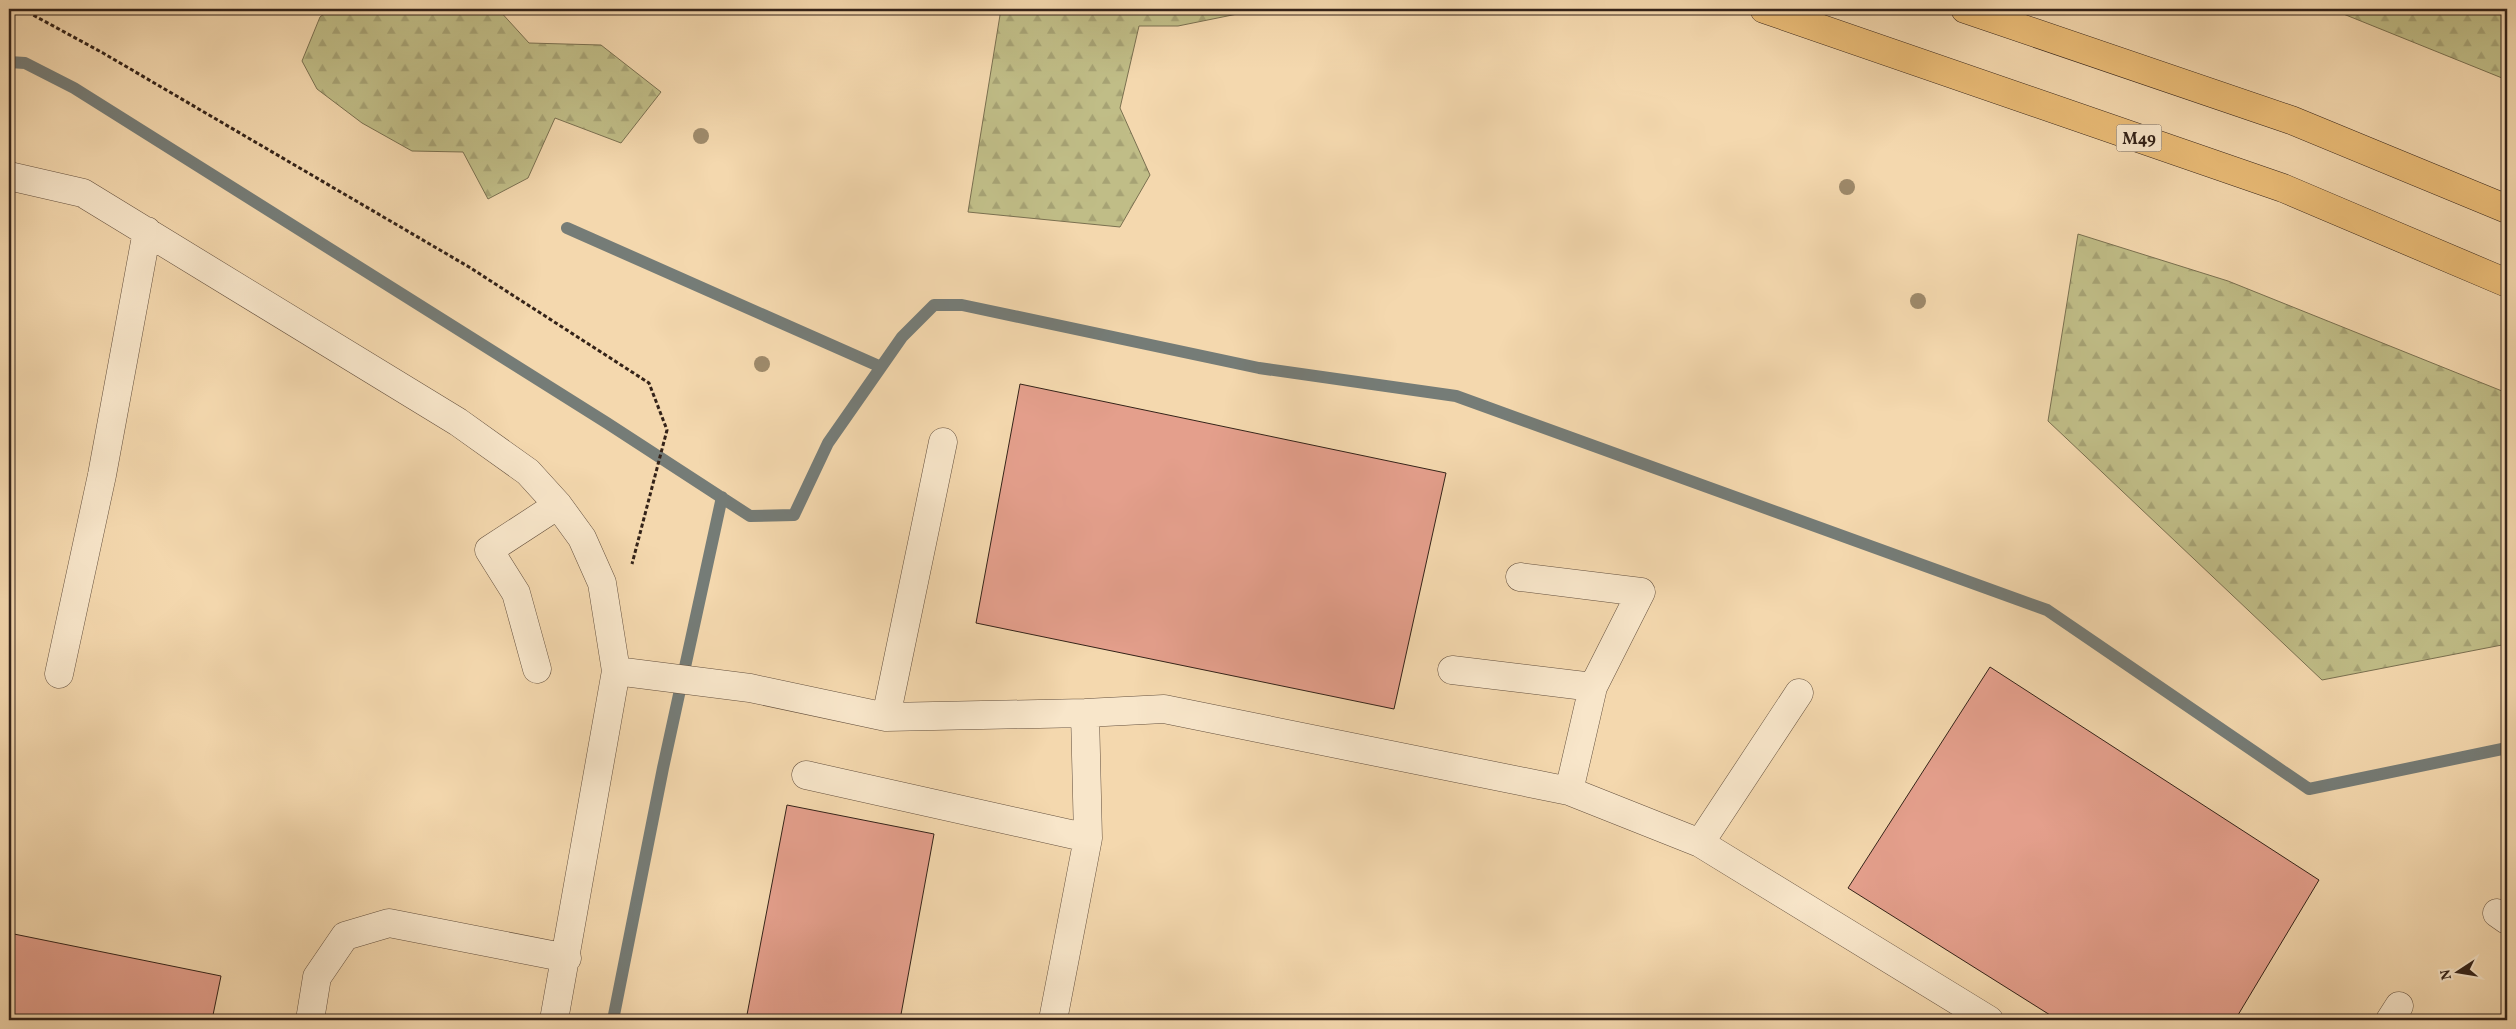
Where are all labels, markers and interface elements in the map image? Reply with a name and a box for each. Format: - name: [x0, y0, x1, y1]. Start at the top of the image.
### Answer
- road number: M49: [2116, 125, 2162, 152]
- north arrow: [2434, 946, 2484, 996]
- text: N: [2436, 967, 2457, 981]

